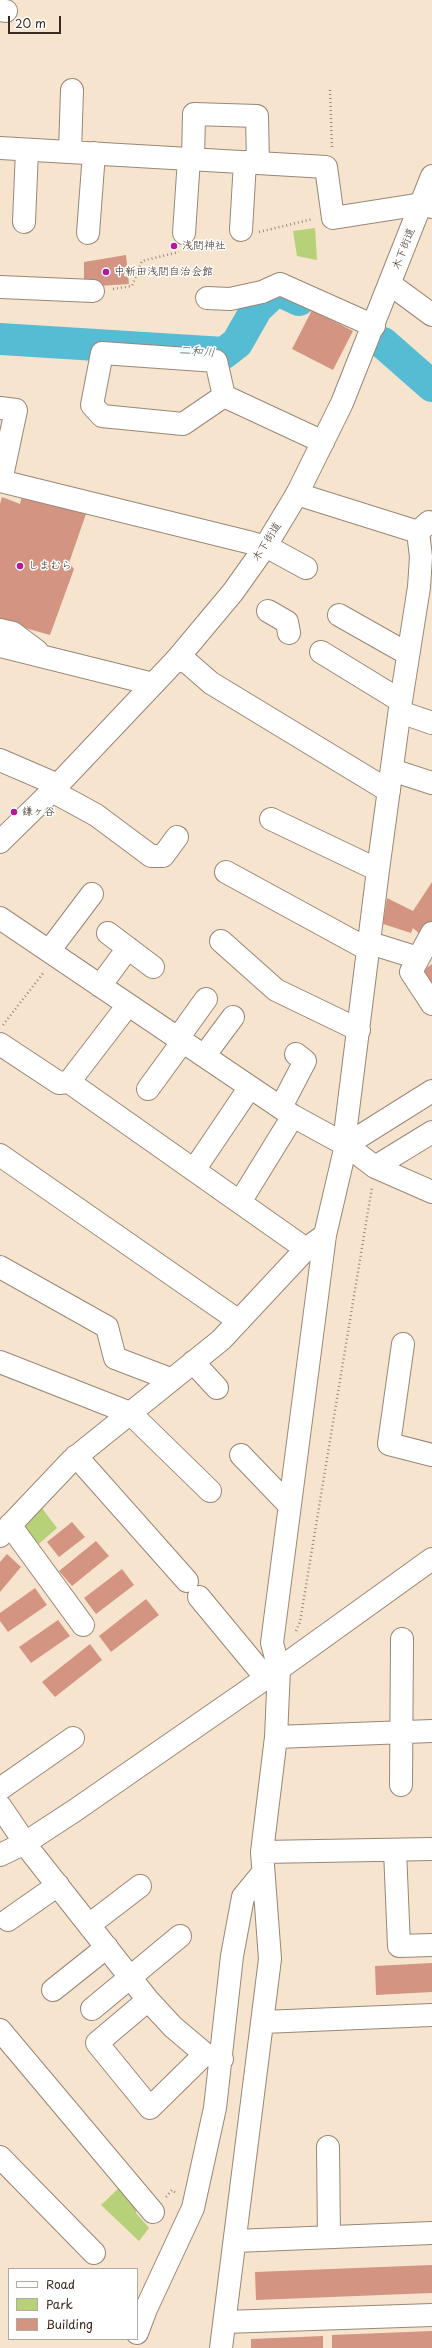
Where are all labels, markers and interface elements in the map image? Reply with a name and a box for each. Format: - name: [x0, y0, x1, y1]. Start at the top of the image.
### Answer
- scale bar: [10, 8, 63, 34]
- text: 20 m: [15, 14, 46, 32]
- street label: 木下街道: [390, 226, 418, 272]
- place label: 浅間神社: [182, 239, 226, 253]
- marker: 浅間神社: [169, 241, 179, 251]
- place label: 中新田浅間自治会館: [114, 265, 213, 279]
- marker: 中新田浅間自治会館: [101, 267, 111, 277]
- water label: 二和川: [179, 344, 215, 360]
- street label: 木下街道: [250, 520, 284, 564]
- place label: しまむら: [28, 559, 72, 573]
- marker: しまむら: [15, 561, 25, 571]
- place label: 鎌ヶ谷: [22, 805, 55, 819]
- marker: 鎌ヶ谷: [9, 807, 19, 817]
- legend: [8, 2268, 138, 2340]
- text: Road: [46, 2275, 75, 2293]
- text: Park: [46, 2295, 73, 2313]
- text: Building: [46, 2315, 93, 2333]

